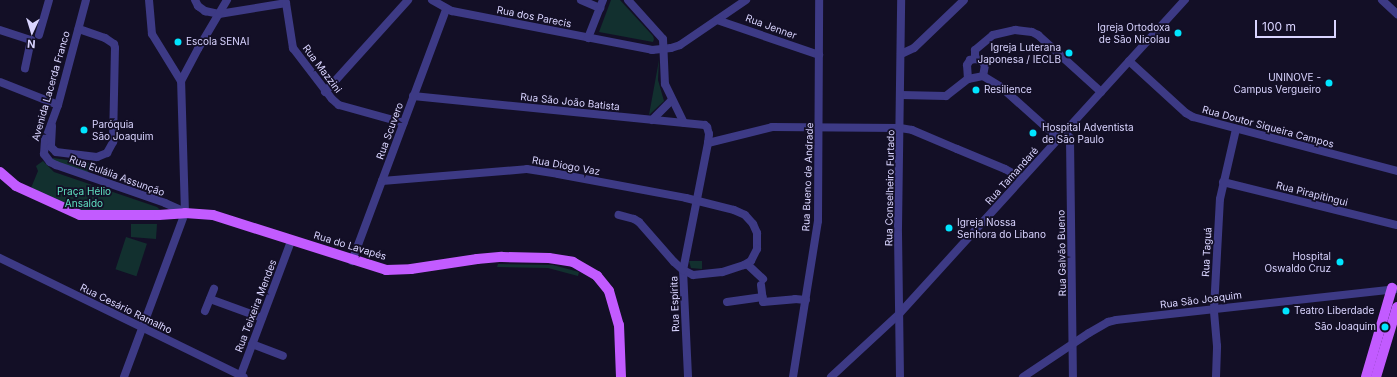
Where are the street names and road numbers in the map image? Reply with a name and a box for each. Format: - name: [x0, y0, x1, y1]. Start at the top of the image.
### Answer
- street label: Rua dos Parecis: [496, 4, 572, 30]
- street label: Rua Jenner: [744, 12, 798, 42]
- street label: Avenida Lacerda Franco: [30, 30, 72, 142]
- street label: Rua Mazzini: [300, 43, 344, 95]
- street label: Rua São João Batista: [520, 91, 620, 113]
- street label: Rua Scuvero: [374, 101, 406, 161]
- street label: Rua Doutor Siqueira Campos: [1201, 104, 1335, 150]
- street label: Rua Bueno de Andrade: [800, 122, 816, 232]
- street label: Rua Conselheiro Furtado: [883, 130, 897, 246]
- street label: Rua Tamandaré: [983, 145, 1041, 207]
- street label: Rua Eulália Assunção: [68, 153, 166, 199]
- street label: Rua Diogo Vaz: [531, 154, 601, 178]
- street label: Rua Pirapitingui: [1275, 179, 1349, 209]
- street label: Rua Galvão Bueno: [1055, 210, 1069, 296]
- street label: Rua Taguá: [1200, 227, 1214, 277]
- street label: Rua do Lavapés: [312, 229, 388, 263]
- street label: Rua Teixeira Mendes: [233, 258, 279, 354]
- street label: Rua Espírita: [668, 276, 682, 332]
- street label: Rua Cesário Ramalho: [78, 282, 174, 336]
- street label: Rua São Joaquim: [1159, 289, 1243, 311]

